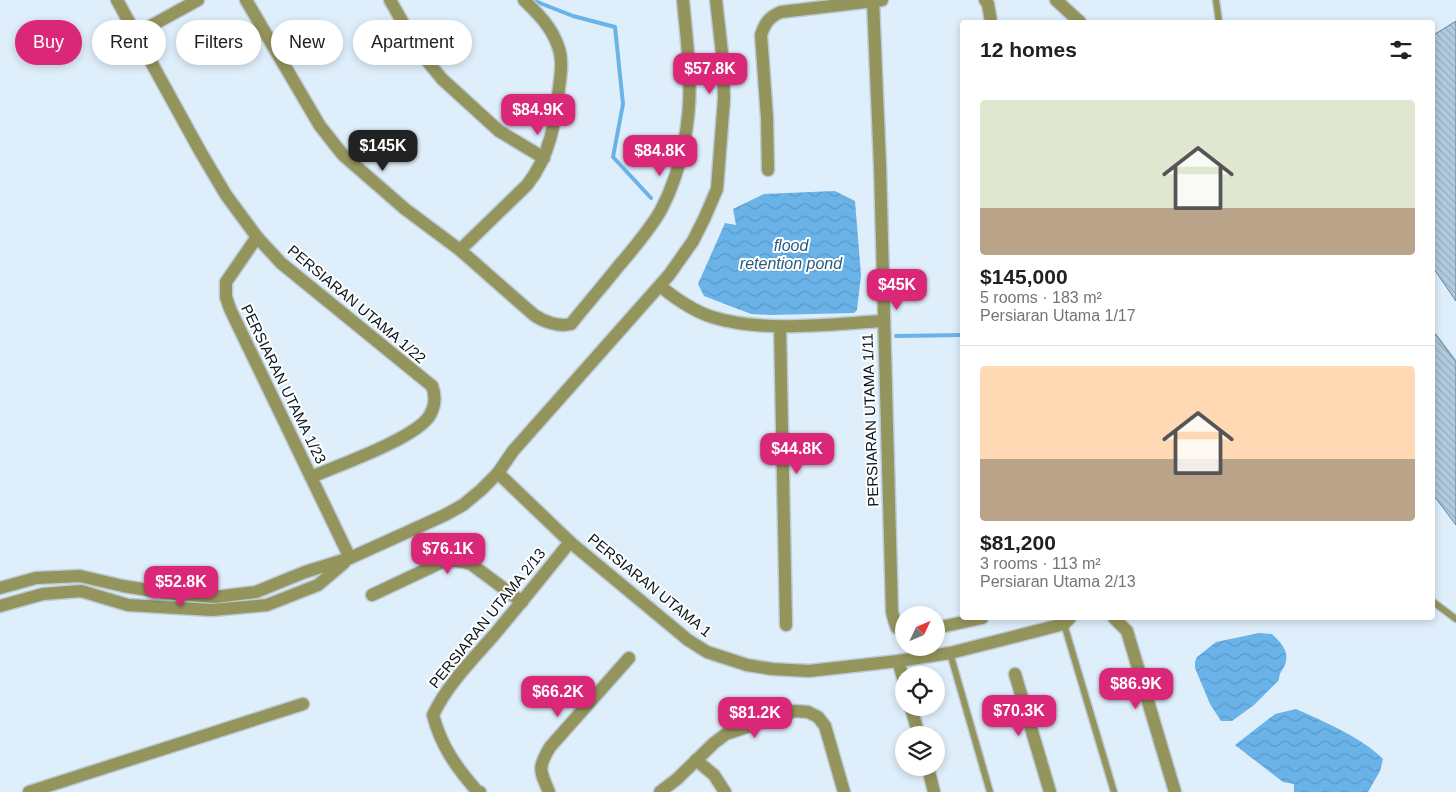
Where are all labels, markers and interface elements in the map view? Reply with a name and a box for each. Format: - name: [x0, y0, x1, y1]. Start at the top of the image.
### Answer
- chip: Buy: [15, 20, 82, 65]
- chip: Rent: [92, 20, 166, 65]
- chip: Filters: [176, 20, 261, 65]
- chip: New: [271, 20, 343, 65]
- chip: Apartment: [353, 20, 472, 65]
- icon: filters: [1387, 36, 1415, 64]
- text: 12 homes: [980, 38, 1077, 61]
- pin: $57.8K: [669, 52, 751, 95]
- text: $57.8K: [684, 60, 736, 77]
- pin: $84.9K: [497, 94, 579, 136]
- text: $84.9K: [512, 101, 564, 118]
- pin: $145K: [348, 130, 418, 172]
- icon: home: [1153, 133, 1243, 223]
- pin: $84.8K: [619, 134, 701, 177]
- text: $145K: [359, 137, 407, 154]
- text: $84.8K: [634, 142, 686, 159]
- water label: flood retention pond: [740, 237, 843, 272]
- street label: PERSIARAN UTAMA 1/22: [285, 241, 429, 367]
- text: $145,000: [980, 265, 1068, 288]
- pin: $45K: [867, 268, 927, 311]
- text: $45K: [878, 276, 916, 293]
- text: 5 rooms · 183 m²: [980, 289, 1102, 306]
- street label: PERSIARAN UTAMA 1/23: [238, 302, 330, 466]
- text: Persiaran Utama 1/17: [980, 307, 1136, 324]
- street label: PERSIARAN UTAMA 1/11: [858, 333, 882, 507]
- icon: home: [1153, 398, 1243, 488]
- pin: $44.8K: [756, 432, 838, 475]
- text: $44.8K: [771, 440, 823, 457]
- street label: PERSIARAN UTAMA 1: [585, 530, 715, 640]
- text: $81,200: [980, 531, 1056, 554]
- pin: $76.1K: [407, 532, 489, 575]
- text: $76.1K: [422, 540, 474, 557]
- street label: PERSIARAN UTAMA 2/13: [425, 545, 549, 691]
- text: 3 rooms · 113 m²: [980, 555, 1101, 572]
- pin: $52.8K: [140, 566, 222, 608]
- text: $52.8K: [155, 573, 207, 590]
- text: Persiaran Utama 2/13: [980, 573, 1136, 590]
- north arrow: [895, 606, 945, 656]
- map controls: [895, 606, 945, 776]
- button: locate: [895, 666, 945, 716]
- pin: $86.9K: [1095, 668, 1177, 710]
- text: $86.9K: [1110, 675, 1162, 692]
- pin: $66.2K: [517, 676, 599, 718]
- text: $66.2K: [532, 683, 584, 700]
- pin: $70.3K: [978, 694, 1060, 737]
- pin: $81.2K: [714, 696, 796, 739]
- text: $70.3K: [993, 702, 1045, 719]
- text: $81.2K: [729, 704, 781, 721]
- button: layers: [895, 726, 945, 776]

